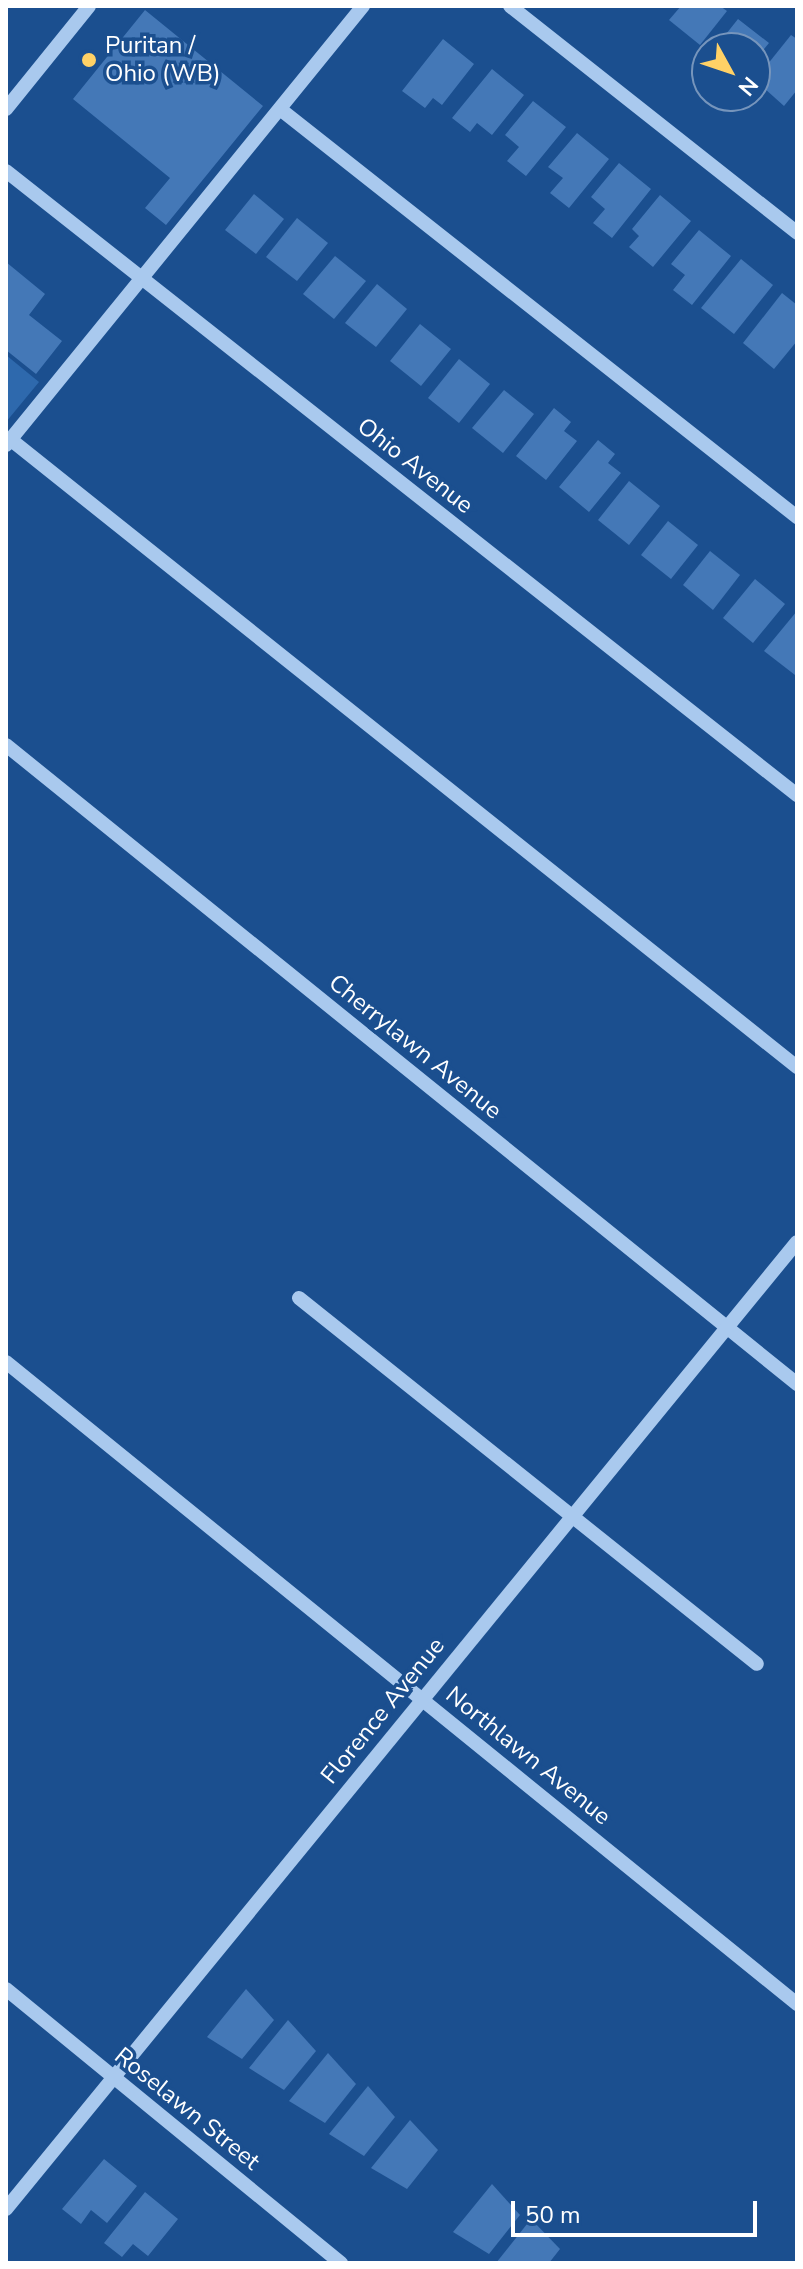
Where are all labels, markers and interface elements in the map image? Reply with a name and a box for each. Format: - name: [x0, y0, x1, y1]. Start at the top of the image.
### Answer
- place label: Puritan / Ohio (WB): [105, 32, 221, 88]
- north arrow: [691, 32, 771, 112]
- marker: Puritan / Ohio (WB): [80, 51, 98, 69]
- text: N: [731, 70, 765, 102]
- street label: Ohio Avenue: [351, 412, 479, 520]
- street label: Cherrylawn Avenue: [323, 968, 507, 1126]
- street label: Florence Avenue: [315, 1632, 451, 1790]
- street label: Northlawn Avenue: [440, 1681, 616, 1831]
- street label: Roselawn Street: [109, 2042, 265, 2176]
- scale bar: [515, 2185, 761, 2235]
- text: 50 m: [525, 2199, 581, 2231]

